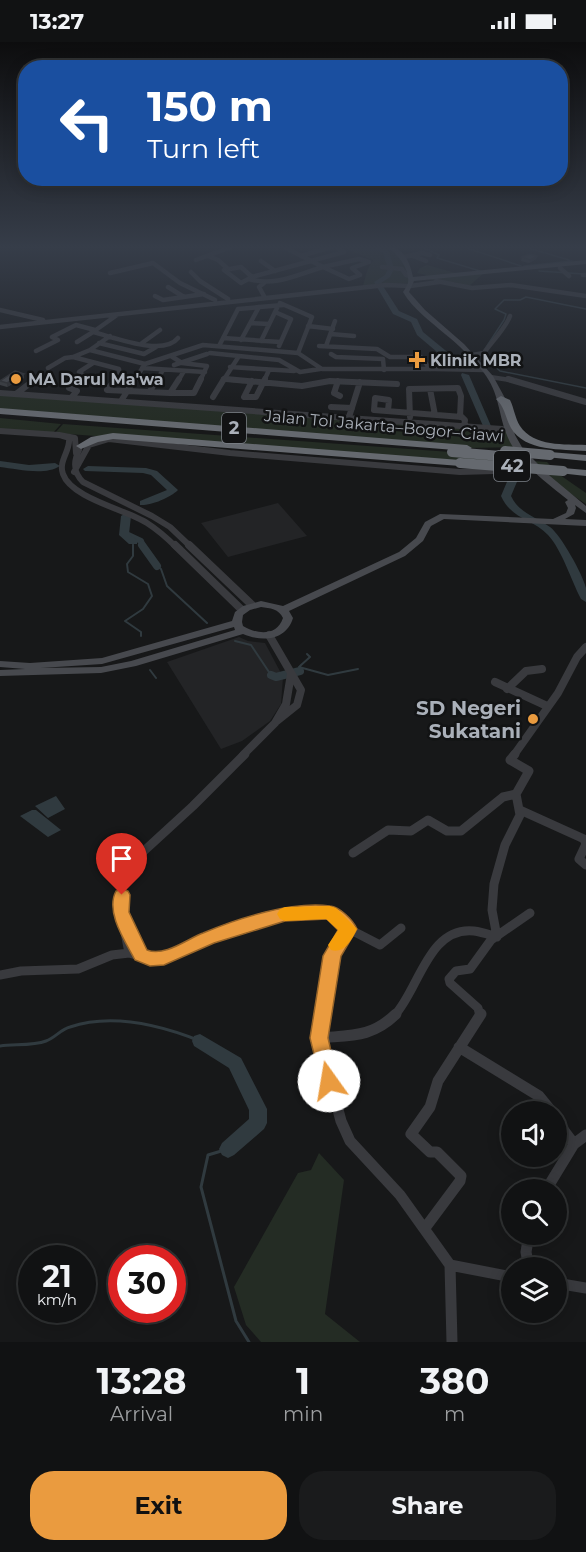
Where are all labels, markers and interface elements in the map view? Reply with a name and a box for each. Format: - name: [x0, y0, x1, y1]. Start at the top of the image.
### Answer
- text: 13:27: [30, 8, 84, 35]
- text: 150 m: [147, 80, 273, 132]
- icon: left: [48, 84, 126, 162]
- text: Turn left: [147, 132, 260, 165]
- marker: Klinik MBR: [408, 351, 426, 369]
- place label: Klinik MBR: [430, 351, 522, 370]
- place label: MA Darul Ma'wa: [28, 370, 164, 389]
- marker: MA Darul Ma'wa: [9, 372, 23, 386]
- street label: Jalan Tol Jakarta–Bogor–Ciawi: [262, 406, 505, 446]
- road number: 2: [222, 413, 246, 443]
- road number: 42: [494, 451, 530, 481]
- place label: SD Negeri Sukatani: [416, 696, 521, 743]
- marker: SD Negeri Sukatani: [526, 712, 540, 726]
- pin: [96, 833, 147, 895]
- icon: arrive: [105, 842, 138, 875]
- position arrow: [297, 1049, 361, 1113]
- map controls: [501, 1101, 567, 1323]
- button: sound: [501, 1101, 567, 1167]
- button: search: [501, 1179, 567, 1245]
- speed limit sign: 30: [108, 1245, 186, 1323]
- button: layers: [501, 1257, 567, 1323]
- text: 21: [42, 1258, 72, 1295]
- text: km/h: [37, 1290, 77, 1309]
- text: 13:28: [97, 1359, 186, 1403]
- text: 1: [296, 1359, 310, 1403]
- text: 380: [420, 1359, 489, 1403]
- text: Arrival: [110, 1402, 173, 1426]
- text: min: [283, 1402, 323, 1426]
- text: m: [444, 1402, 465, 1426]
- button: Exit: [30, 1471, 287, 1540]
- button: Share: [299, 1471, 556, 1540]

